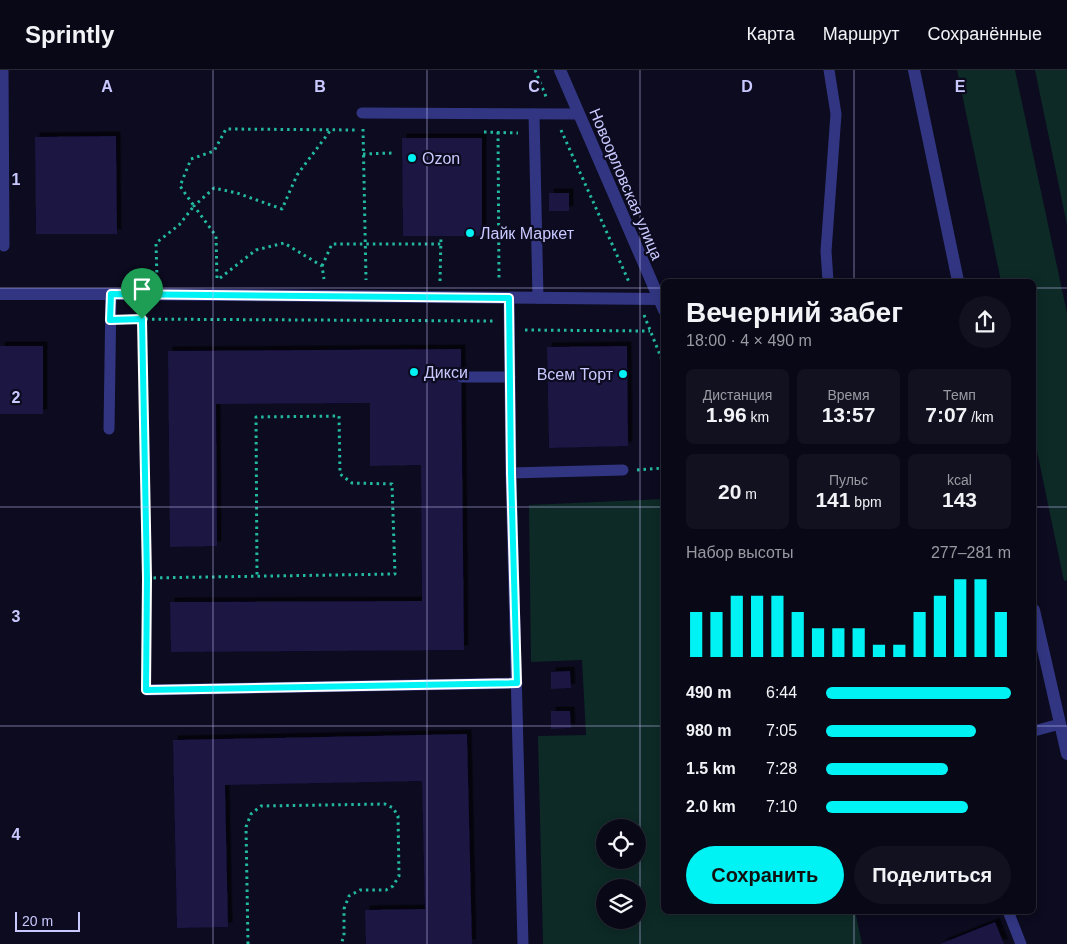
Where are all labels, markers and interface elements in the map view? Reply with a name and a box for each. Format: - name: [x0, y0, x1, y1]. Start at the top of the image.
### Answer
- text: Sprintly: [25, 21, 114, 48]
- text: Карта: [747, 24, 795, 44]
- text: Маршрут: [823, 24, 899, 44]
- text: Сохранённые: [927, 24, 1042, 44]
- text: A: [101, 78, 113, 95]
- text: B: [314, 78, 326, 95]
- text: C: [528, 78, 540, 95]
- text: D: [741, 78, 753, 95]
- text: E: [955, 78, 966, 95]
- street label: Новоорловская улица: [586, 106, 666, 262]
- place label: Ozon: [422, 150, 460, 167]
- marker: Ozon: [406, 152, 418, 164]
- text: 1: [12, 171, 21, 188]
- place label: Лайк Маркет: [480, 225, 575, 242]
- marker: Лайк Маркет: [464, 227, 476, 239]
- pin: [121, 268, 163, 319]
- icon: arrive: [128, 275, 156, 303]
- button: share: [959, 296, 1011, 348]
- text: Вечерний забег: [686, 297, 903, 328]
- text: 18:00 · 4 × 490 m: [686, 332, 812, 349]
- place label: Дикси: [424, 364, 468, 381]
- marker: Дикси: [408, 366, 420, 378]
- place label: Всем Торт: [537, 366, 614, 383]
- marker: Всем Торт: [617, 368, 629, 380]
- text: Дистанция: [703, 387, 772, 403]
- text: Время: [827, 387, 870, 403]
- text: Темп: [943, 387, 976, 403]
- text: 2: [12, 389, 21, 406]
- text: 1.96: [706, 403, 747, 426]
- text: 13:57: [822, 403, 875, 426]
- text: 7:07: [925, 403, 967, 426]
- text: km: [747, 409, 769, 425]
- text: /km: [967, 409, 994, 425]
- text: Пульс: [829, 472, 868, 488]
- text: kcal: [947, 472, 972, 488]
- text: 20: [718, 480, 741, 503]
- text: m: [741, 486, 757, 502]
- text: 141: [815, 488, 850, 511]
- text: 143: [942, 488, 977, 511]
- text: bpm: [850, 494, 882, 510]
- text: Набор высоты: [686, 544, 793, 561]
- text: 277–281 m: [931, 544, 1011, 561]
- text: 3: [12, 608, 21, 625]
- text: 490 m: [686, 684, 731, 701]
- text: 6:44: [766, 684, 797, 701]
- text: 980 m: [686, 722, 731, 739]
- text: 7:05: [766, 722, 797, 739]
- text: 1.5 km: [686, 760, 736, 777]
- text: 7:28: [766, 760, 797, 777]
- text: 2.0 km: [686, 798, 736, 815]
- text: 7:10: [766, 798, 797, 815]
- map controls: [596, 819, 646, 929]
- button: locate: [596, 819, 646, 869]
- text: 4: [12, 826, 21, 843]
- button: Сохранить: [686, 846, 844, 904]
- button: Поделиться: [854, 846, 1011, 904]
- button: layers: [596, 879, 646, 929]
- scale bar: [15, 909, 80, 932]
- text: 20 m: [22, 913, 53, 929]

